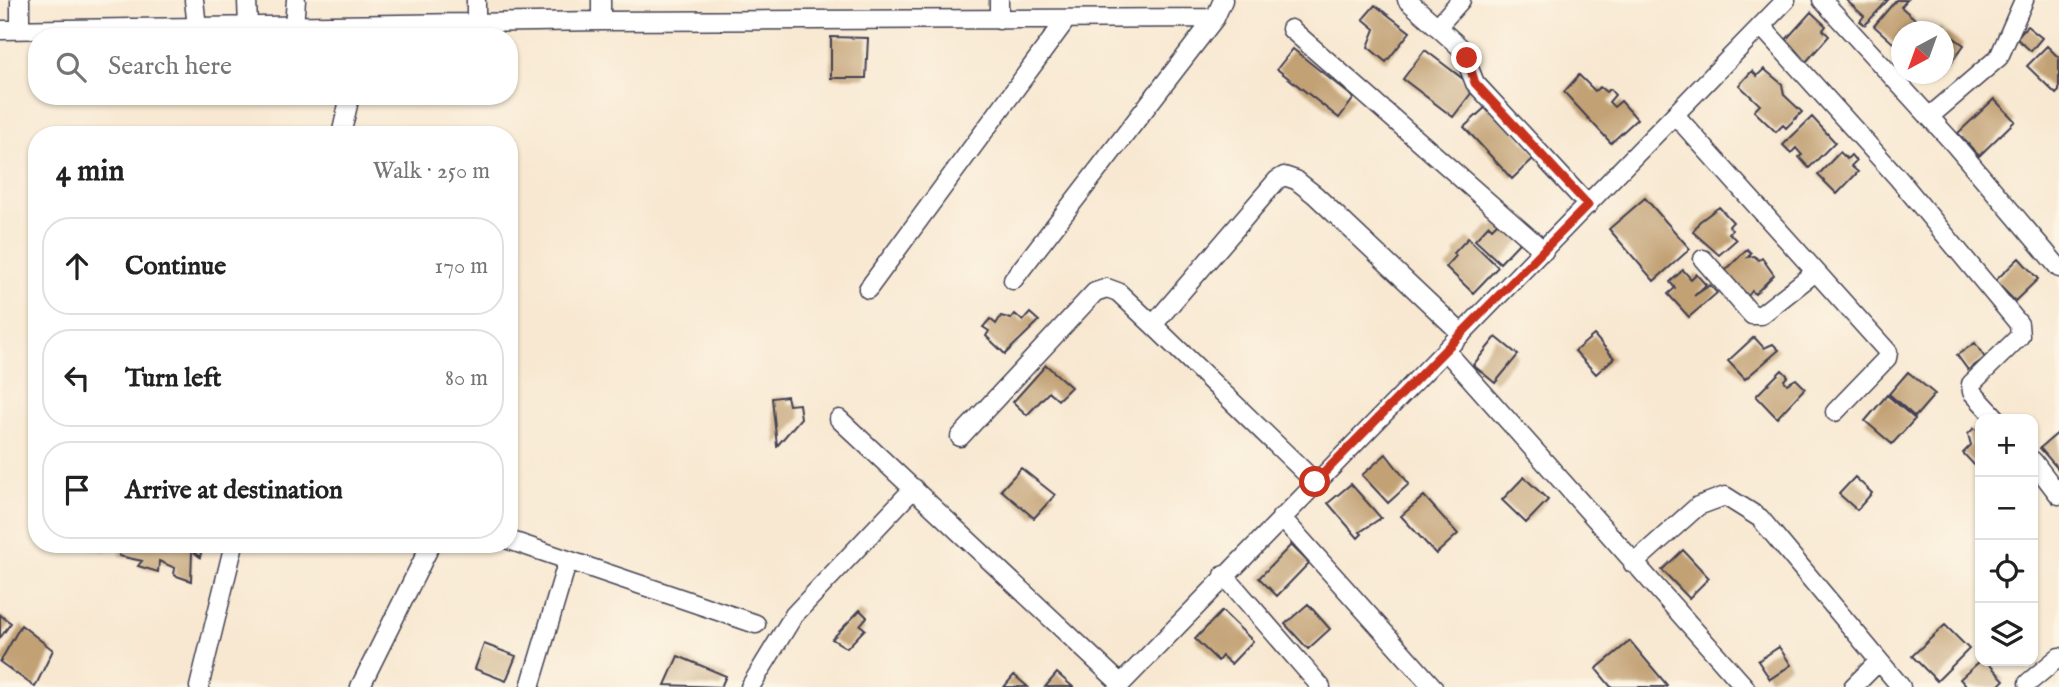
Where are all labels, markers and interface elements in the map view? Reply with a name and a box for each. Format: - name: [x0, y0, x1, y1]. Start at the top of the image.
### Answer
- north arrow: [1891, 21, 1954, 84]
- search box: [28, 28, 518, 105]
- route end: [1451, 42, 1482, 73]
- icon: search: [52, 48, 90, 86]
- text: Search here: [108, 50, 232, 83]
- text: 4 min: [56, 153, 124, 191]
- text: Walk · 250 m: [373, 157, 490, 186]
- icon: ahead: [58, 247, 96, 285]
- text: Continue: [125, 250, 226, 283]
- text: 170 m: [435, 252, 488, 281]
- icon: left: [58, 359, 96, 397]
- text: Turn left: [125, 362, 222, 395]
- text: 80 m: [445, 364, 488, 393]
- map controls: [1975, 414, 2038, 666]
- button: +: [1975, 414, 2038, 477]
- route start: [1299, 466, 1330, 497]
- icon: arrive: [58, 471, 96, 509]
- text: Arrive at destination: [125, 474, 343, 507]
- button: −: [1975, 477, 2038, 540]
- button: locate: [1975, 540, 2038, 603]
- button: layers: [1975, 603, 2038, 666]

